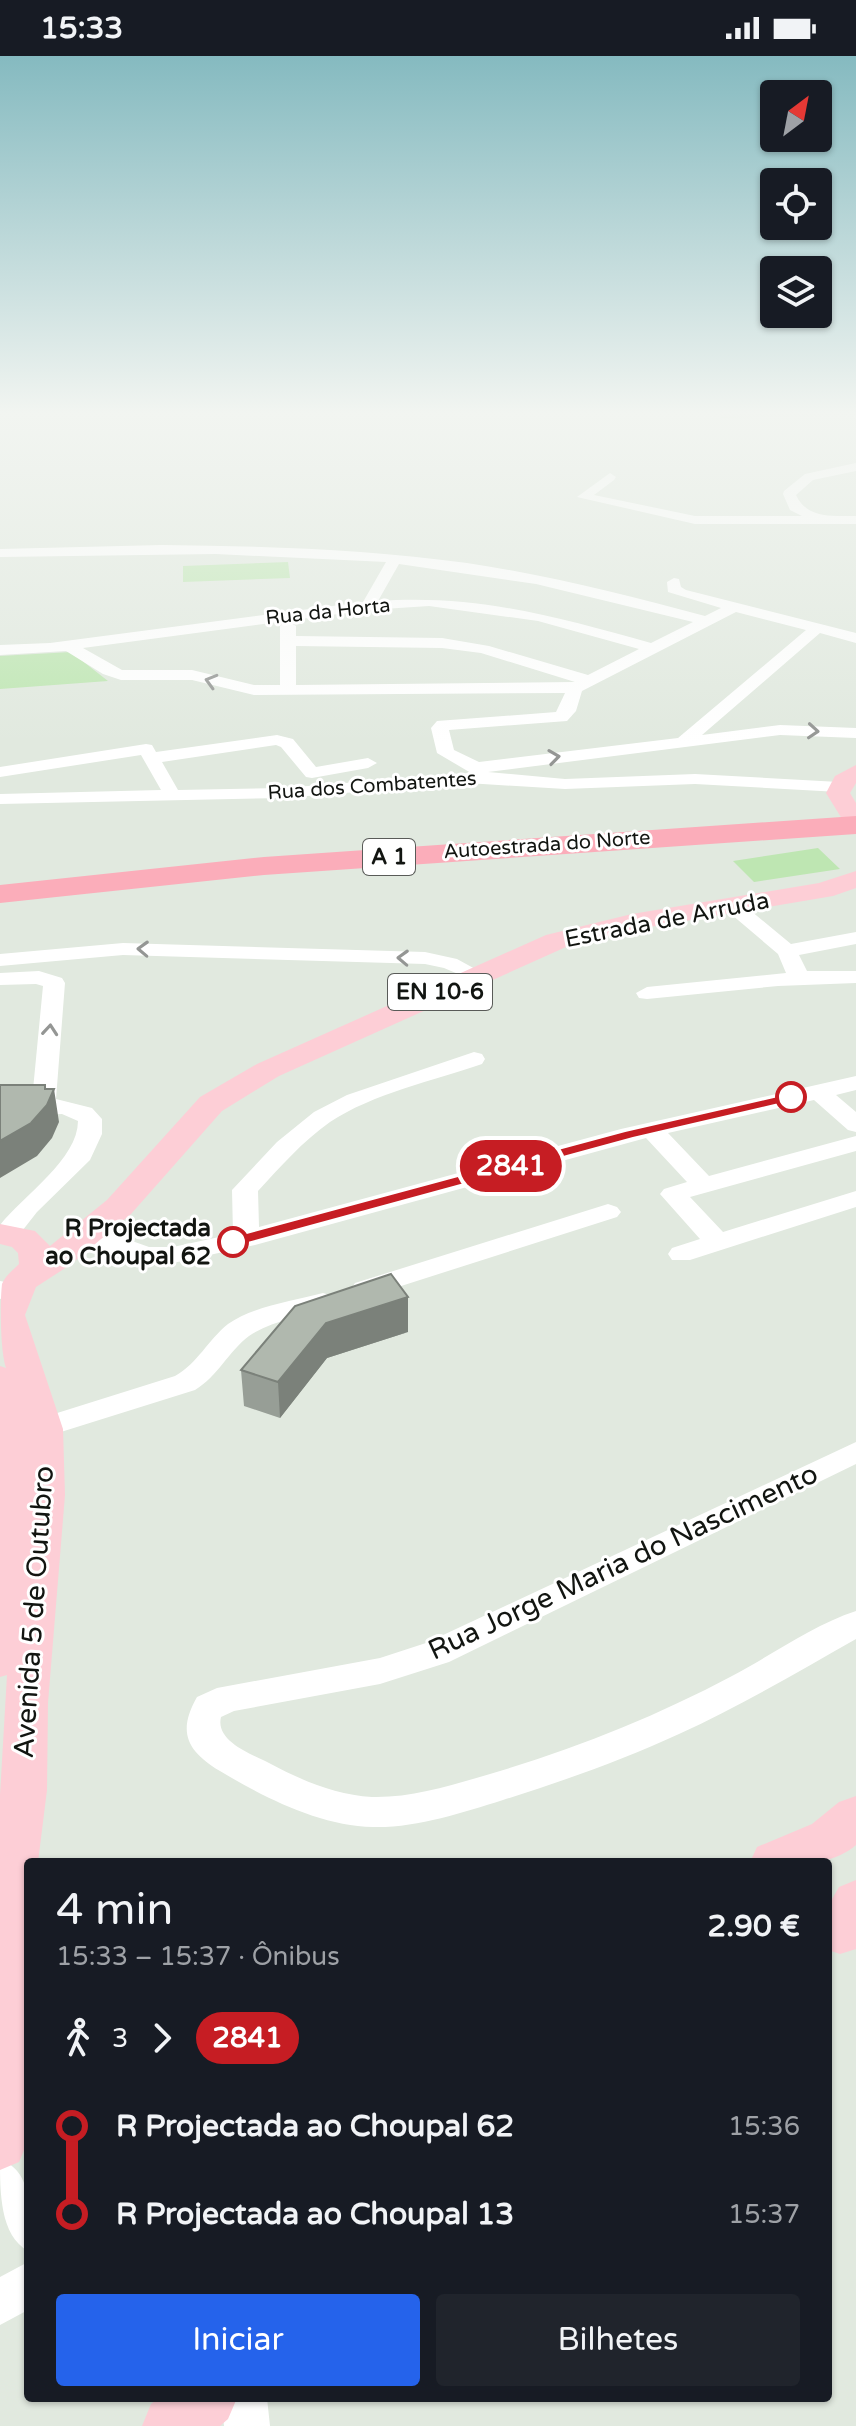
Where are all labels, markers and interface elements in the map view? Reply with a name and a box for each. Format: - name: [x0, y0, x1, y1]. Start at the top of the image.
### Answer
- text: 15:33: [40, 10, 123, 47]
- north arrow: [760, 80, 832, 152]
- map controls: [760, 80, 832, 328]
- button: locate: [760, 168, 832, 240]
- button: layers: [760, 256, 832, 328]
- street label: Rua da Horta: [264, 594, 392, 630]
- one-way arrow: [205, 674, 219, 690]
- one-way arrow: [807, 722, 820, 739]
- one-way arrow: [548, 749, 561, 766]
- street label: Rua dos Combatentes: [267, 767, 477, 805]
- street label: Autoestrada do Norte: [443, 826, 651, 864]
- road number: A 1: [363, 839, 415, 875]
- street label: Estrada de Arruda: [562, 886, 772, 954]
- one-way arrow: [136, 941, 149, 958]
- one-way arrow: [396, 949, 409, 966]
- road number: EN 10-6: [388, 974, 492, 1010]
- one-way arrow: [41, 1023, 58, 1036]
- unlabelled marker: [776, 1082, 806, 1112]
- line badge: 2841: [455, 1140, 567, 1192]
- text: 2841: [476, 1149, 546, 1183]
- place label: R Projectada ao Choupal 62: [45, 1214, 211, 1271]
- marker: R Projectada ao Choupal 62: [218, 1227, 248, 1257]
- street label: Rua Jorge Maria do Nascimento: [423, 1457, 823, 1667]
- street label: Avenida 5 de Outubro: [7, 1465, 61, 1759]
- text: 4 min: [56, 1884, 173, 1937]
- text: 2.90 €: [707, 1908, 800, 1945]
- text: 15:33 – 15:37 · Ônibus: [56, 1941, 340, 1972]
- icon: walk: [56, 2016, 100, 2060]
- icon: forward: [140, 2016, 184, 2060]
- text: 2841: [212, 2021, 283, 2055]
- text: 3: [112, 2023, 128, 2054]
- text: R Projectada ao Choupal 62: [116, 2108, 514, 2145]
- text: 15:36: [728, 2111, 800, 2142]
- text: R Projectada ao Choupal 13: [116, 2196, 514, 2233]
- text: 15:37: [728, 2199, 800, 2230]
- button: Iniciar: [56, 2294, 420, 2386]
- button: Bilhetes: [436, 2294, 800, 2386]

